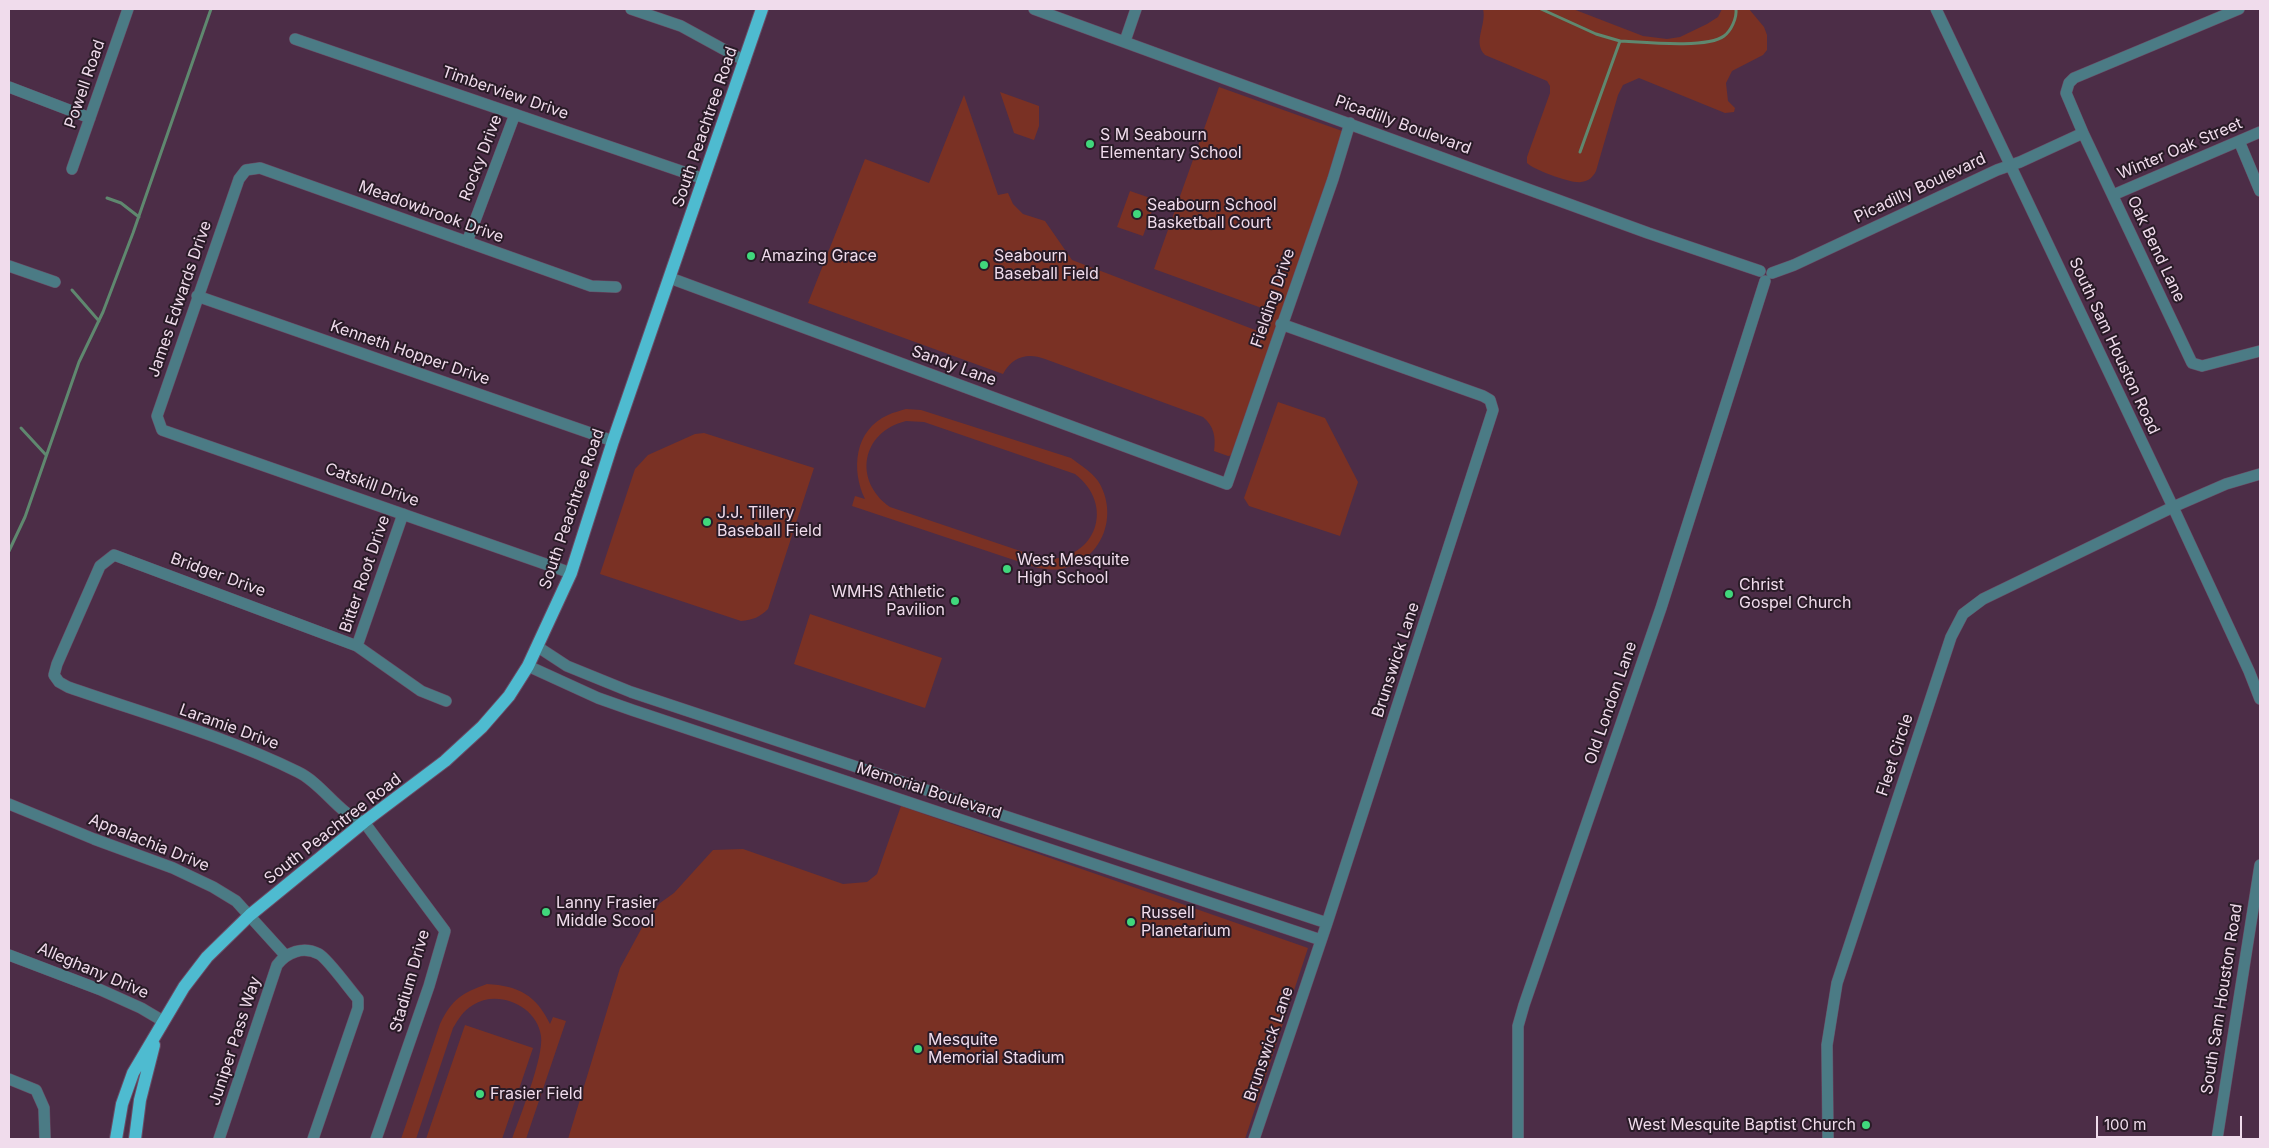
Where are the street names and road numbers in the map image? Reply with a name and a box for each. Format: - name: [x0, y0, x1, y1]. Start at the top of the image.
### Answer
- street label: Powell Road: [61, 37, 109, 131]
- street label: South Peachtree Road: [669, 44, 741, 210]
- street label: Timberview Drive: [439, 62, 571, 124]
- street label: Picadilly Boulevard: [1332, 91, 1474, 159]
- street label: Rocky Drive: [456, 112, 506, 204]
- street label: Winter Oak Street: [2115, 114, 2245, 184]
- street label: Picadilly Boulevard: [1851, 149, 1989, 227]
- street label: Meadowbrook Drive: [356, 177, 506, 247]
- street label: Oak Bend Lane: [2123, 193, 2189, 305]
- street label: James Edwards Drive: [144, 218, 216, 380]
- street label: Fielding Drive: [1247, 246, 1299, 350]
- street label: South Sam Houston Road: [2065, 255, 2163, 437]
- street label: Kenneth Hopper Drive: [328, 317, 492, 389]
- street label: Sandy Lane: [909, 342, 999, 390]
- street label: South Peachtree Road: [536, 426, 608, 592]
- street label: Catskill Drive: [322, 459, 422, 511]
- street label: Bitter Root Drive: [336, 513, 394, 635]
- street label: Bridger Drive: [168, 549, 268, 601]
- street label: Brunswick Lane: [1368, 600, 1424, 720]
- street label: Old London Lane: [1581, 639, 1641, 767]
- street label: Laramie Drive: [177, 700, 281, 754]
- street label: Fleet Circle: [1873, 711, 1917, 799]
- street label: Memorial Boulevard: [854, 759, 1004, 823]
- street label: South Peachtree Road: [261, 770, 405, 888]
- street label: Appalachia Drive: [86, 810, 212, 876]
- street label: South Sam Houston Road: [2197, 902, 2247, 1096]
- street label: Stadium Drive: [386, 927, 434, 1035]
- street label: Alleghany Drive: [35, 939, 151, 1003]
- street label: Juniper Pass Way: [205, 974, 265, 1108]
- street label: Brunswick Lane: [1240, 984, 1298, 1104]

